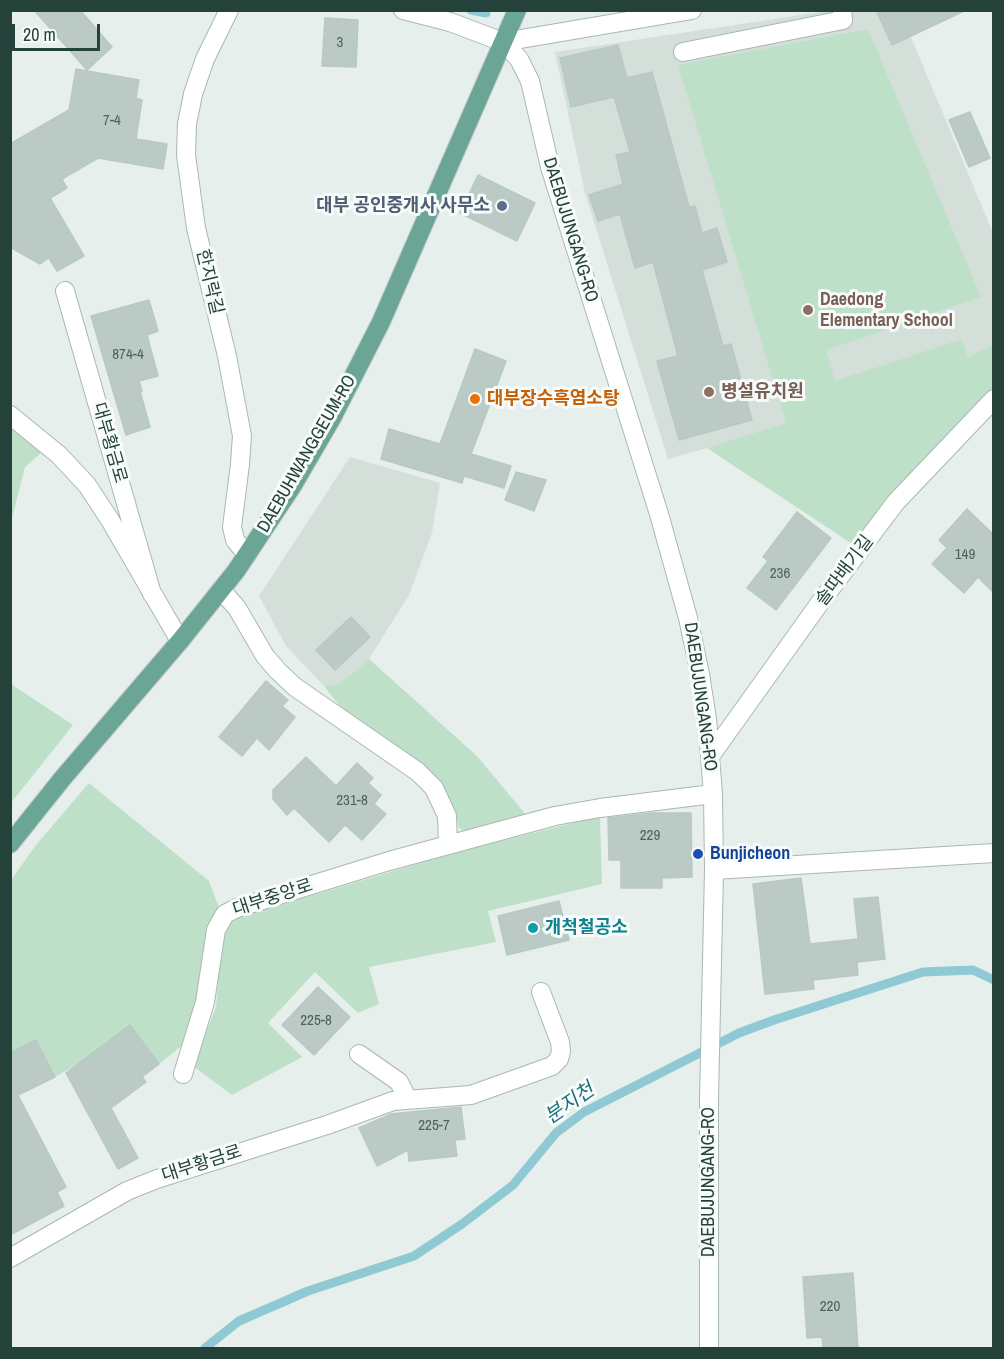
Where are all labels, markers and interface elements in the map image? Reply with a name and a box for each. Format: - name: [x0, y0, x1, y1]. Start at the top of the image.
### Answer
- scale bar: [15, 12, 104, 50]
- text: 20 m: [23, 22, 56, 47]
- house number: 3: [337, 34, 343, 52]
- house number: 7-4: [103, 112, 121, 130]
- street label: DAEBUJUNGANG-RO: [538, 155, 602, 305]
- place label: 대부 공인중개사 사무소: [316, 195, 490, 217]
- marker: 대부 공인중개사 사무소: [495, 199, 509, 213]
- street label: 한지락길: [191, 247, 227, 317]
- place label: Daedong Elementary School: [820, 289, 953, 332]
- marker: Daedong Elementary School: [801, 303, 815, 317]
- house number: 874-4: [112, 346, 144, 364]
- street label: DAEBUHWANGGEUM-RO: [253, 371, 361, 537]
- place label: 병설유치원: [721, 381, 804, 403]
- marker: 병설유치원: [702, 385, 716, 399]
- place label: 대부장수흑염소탕: [487, 388, 619, 410]
- marker: 대부장수흑염소탕: [468, 392, 482, 406]
- street label: 대부황금로: [87, 400, 131, 486]
- street label: 솔따배기길: [811, 531, 879, 611]
- house number: 149: [955, 546, 975, 564]
- house number: 236: [770, 565, 790, 583]
- street label: DAEBUJUNGANG-RO: [679, 621, 721, 773]
- house number: 231-8: [336, 792, 368, 810]
- house number: 229: [640, 827, 660, 845]
- place label: Bunjicheon: [710, 843, 790, 865]
- marker: Bunjicheon: [691, 847, 705, 861]
- street label: 대부중앙로: [230, 875, 316, 921]
- place label: 개척철공소: [545, 917, 628, 939]
- marker: 개척철공소: [526, 921, 540, 935]
- house number: 225-8: [300, 1012, 332, 1030]
- water label: 분지천: [541, 1078, 599, 1130]
- street label: DAEBUJUNGANG-RO: [698, 1107, 720, 1257]
- house number: 225-7: [418, 1117, 450, 1135]
- street label: 대부황금로: [159, 1141, 245, 1187]
- house number: 220: [820, 1298, 840, 1316]

